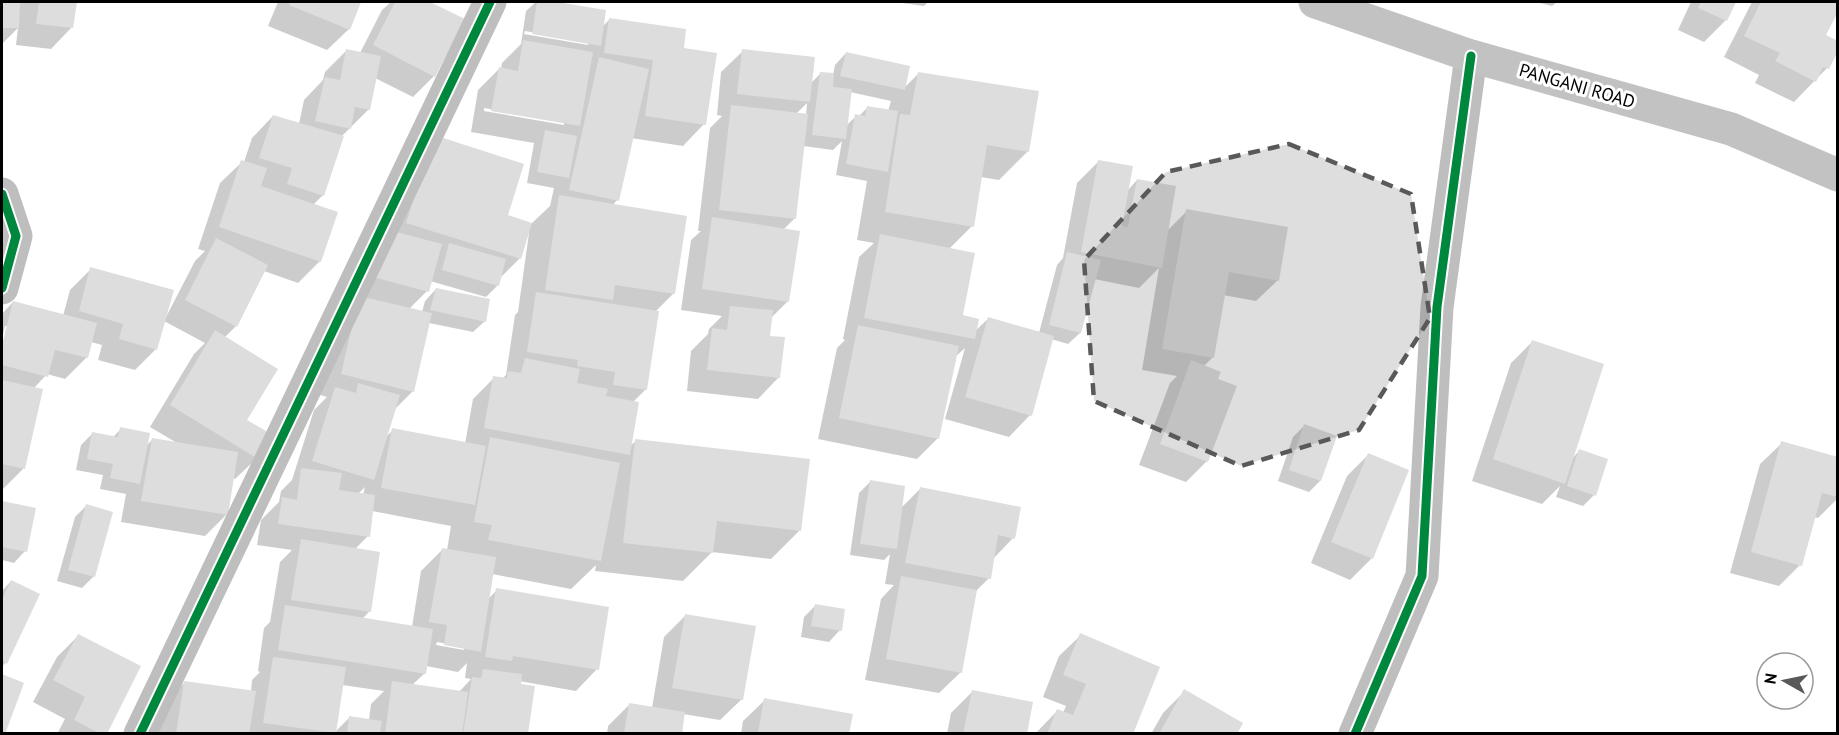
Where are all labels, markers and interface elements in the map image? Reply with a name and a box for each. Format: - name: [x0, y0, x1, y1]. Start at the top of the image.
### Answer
- street label: PANGANI ROAD: [1517, 58, 1638, 113]
- north arrow: [1755, 651, 1815, 711]
- text: N: [1759, 672, 1781, 685]

